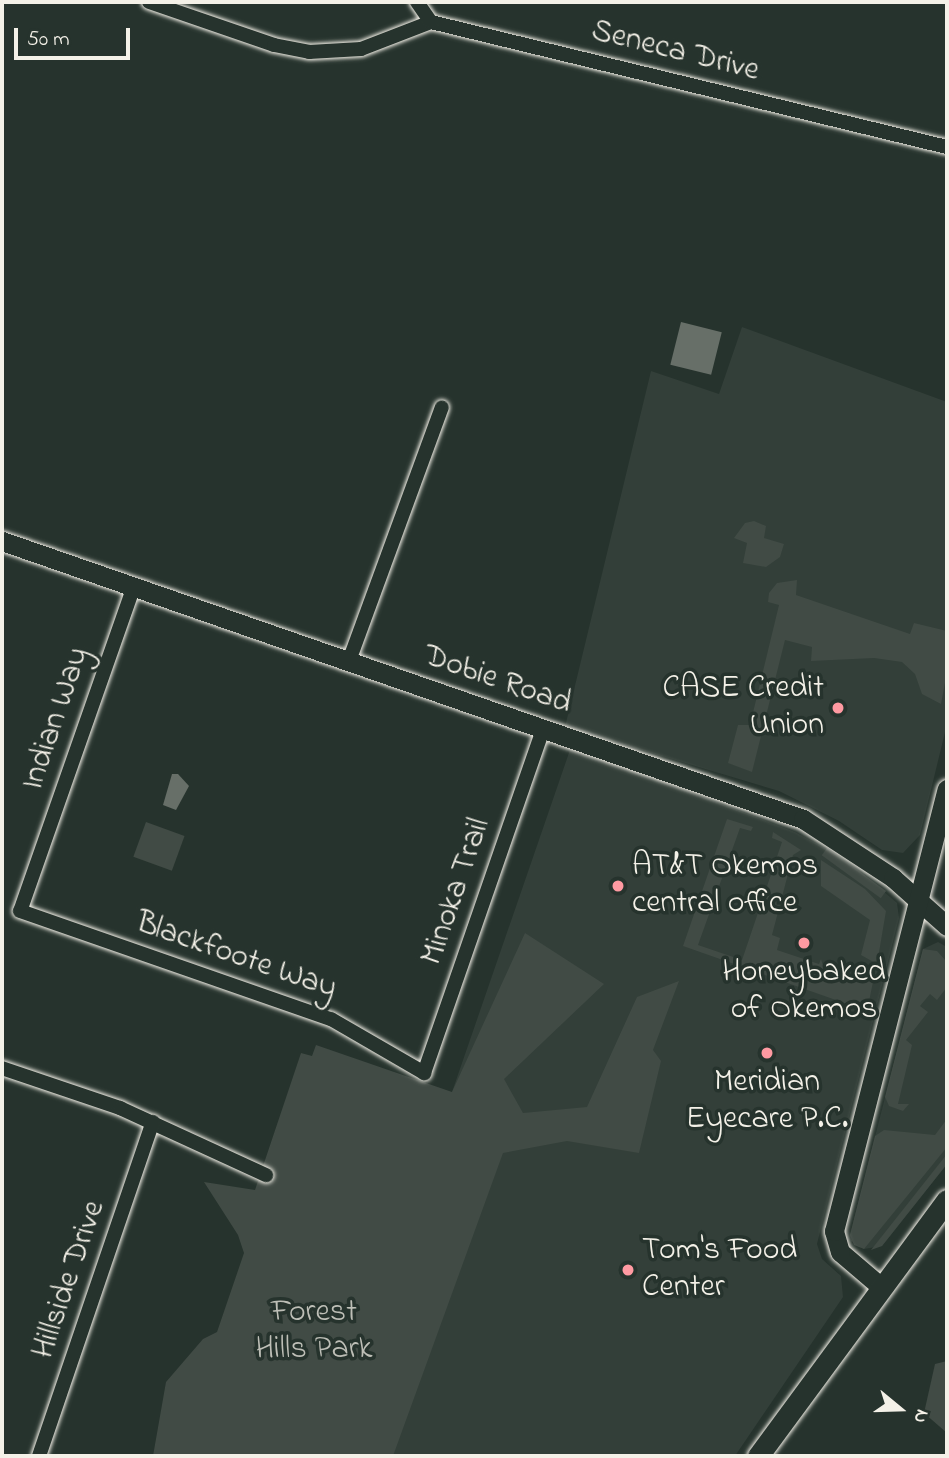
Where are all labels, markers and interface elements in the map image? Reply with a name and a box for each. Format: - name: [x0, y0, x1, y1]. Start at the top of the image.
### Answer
- street label: Seneca Drive: [587, 13, 763, 91]
- scale bar: [18, 14, 133, 58]
- text: 50 m: [27, 25, 70, 55]
- street label: Dobie Road: [418, 638, 576, 724]
- street label: Indian Way: [15, 643, 99, 795]
- place label: CASE Credit Union: [662, 671, 824, 746]
- marker: CASE Credit Union: [830, 700, 846, 716]
- street label: Minoka Trail: [414, 814, 500, 970]
- place label: AT&T Okemos central office: [632, 849, 818, 924]
- marker: AT&T Okemos central office: [610, 878, 626, 894]
- street label: Blackfoote Way: [131, 905, 341, 1009]
- marker: Honeybaked of Okemos: [796, 935, 812, 951]
- place label: Honeybaked of Okemos: [722, 955, 886, 1030]
- marker: Meridian Eyecare P.C.: [759, 1045, 775, 1061]
- place label: Meridian Eyecare P.C.: [686, 1065, 848, 1140]
- street label: Hillside Drive: [25, 1196, 115, 1364]
- place label: Tom's Food Center: [642, 1233, 797, 1308]
- marker: Tom's Food Center: [620, 1262, 636, 1278]
- park label: Forest Hills Park: [255, 1295, 373, 1370]
- north arrow: [865, 1374, 935, 1444]
- text: N: [905, 1406, 935, 1426]

